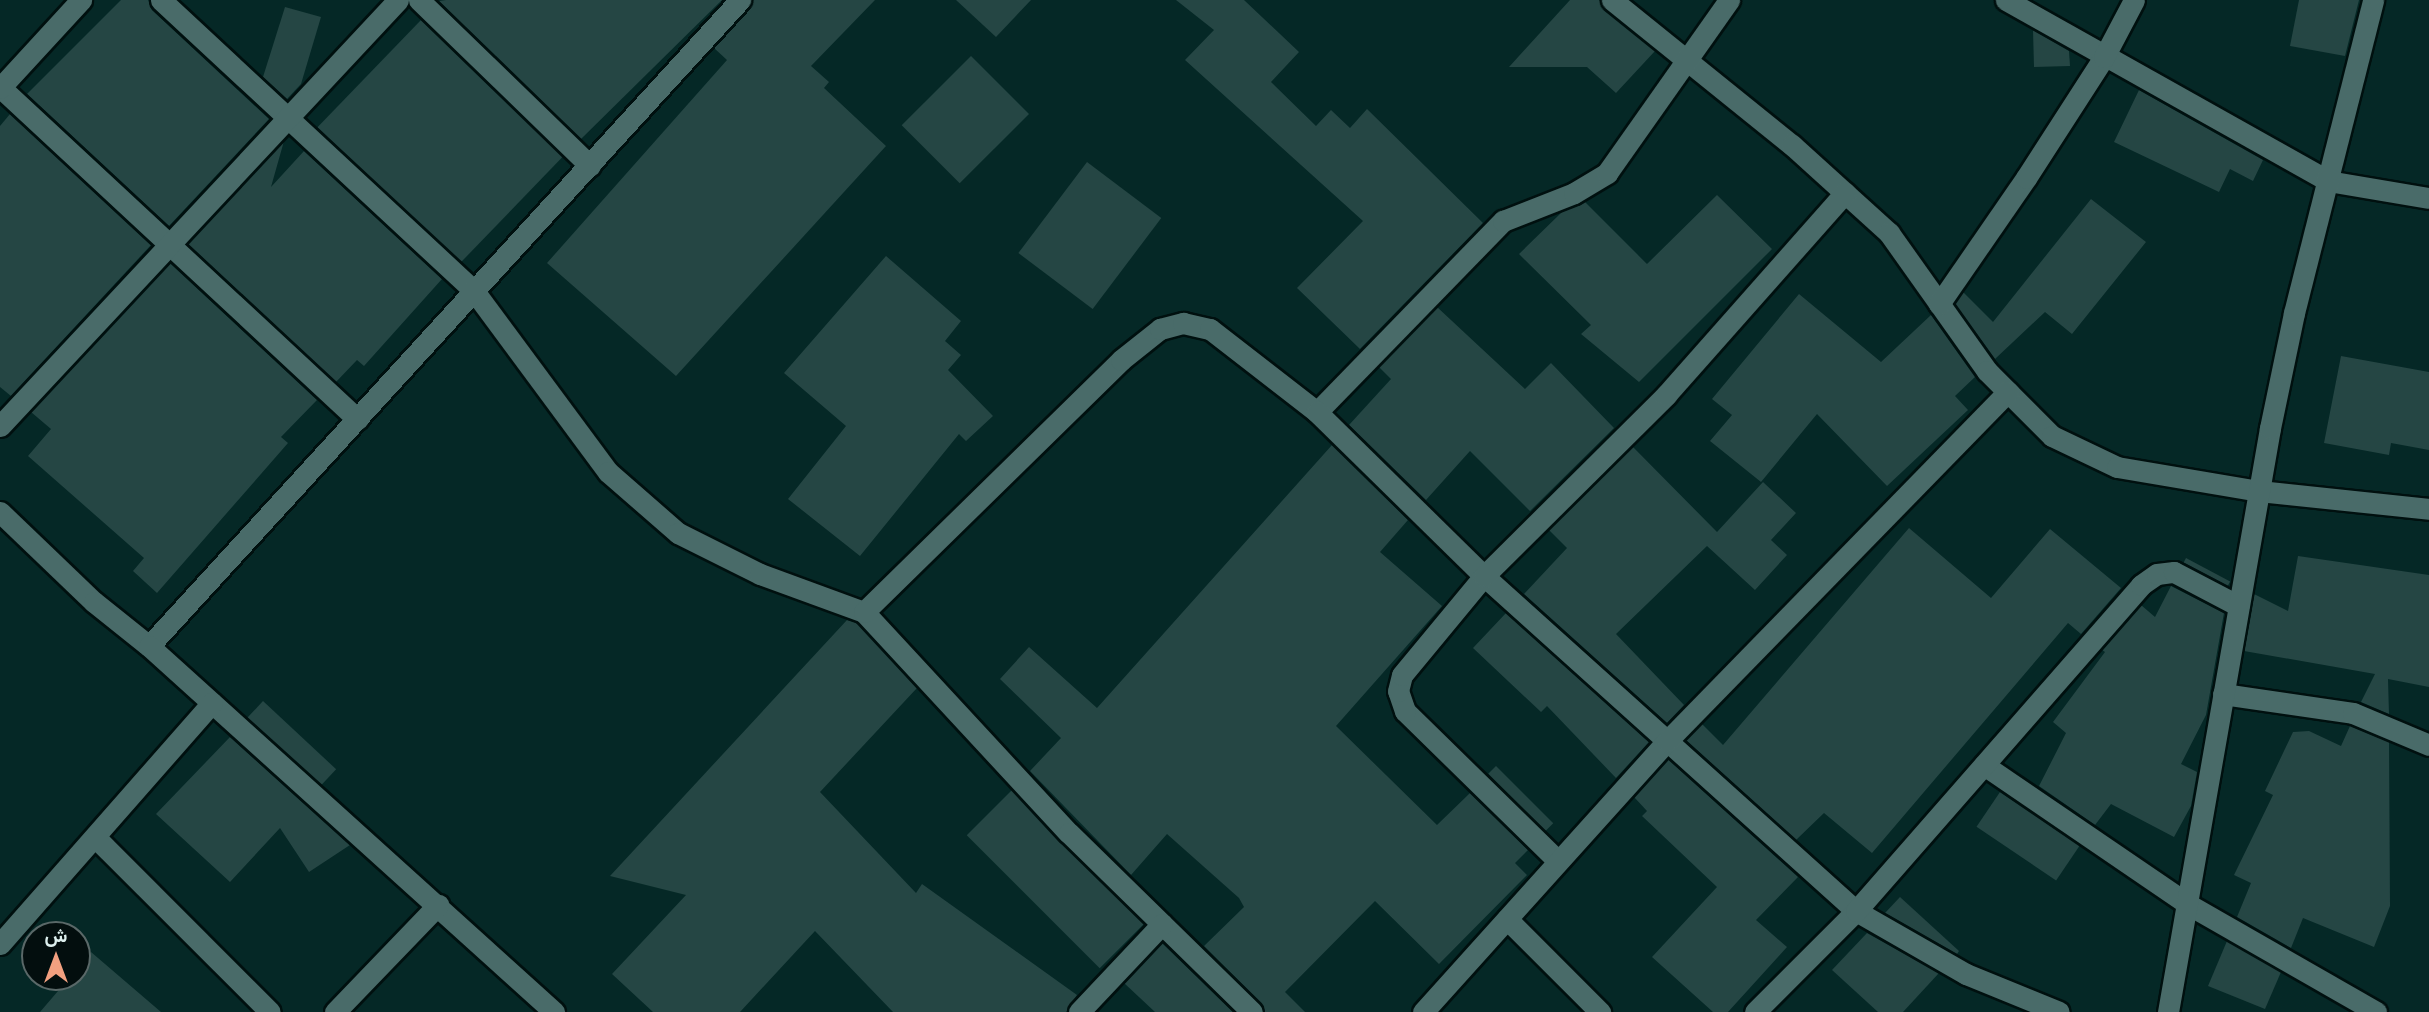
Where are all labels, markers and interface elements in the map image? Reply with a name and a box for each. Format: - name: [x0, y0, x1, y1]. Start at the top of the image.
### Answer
- north arrow: [21, 921, 91, 991]
- text: ش: [45, 923, 67, 950]

